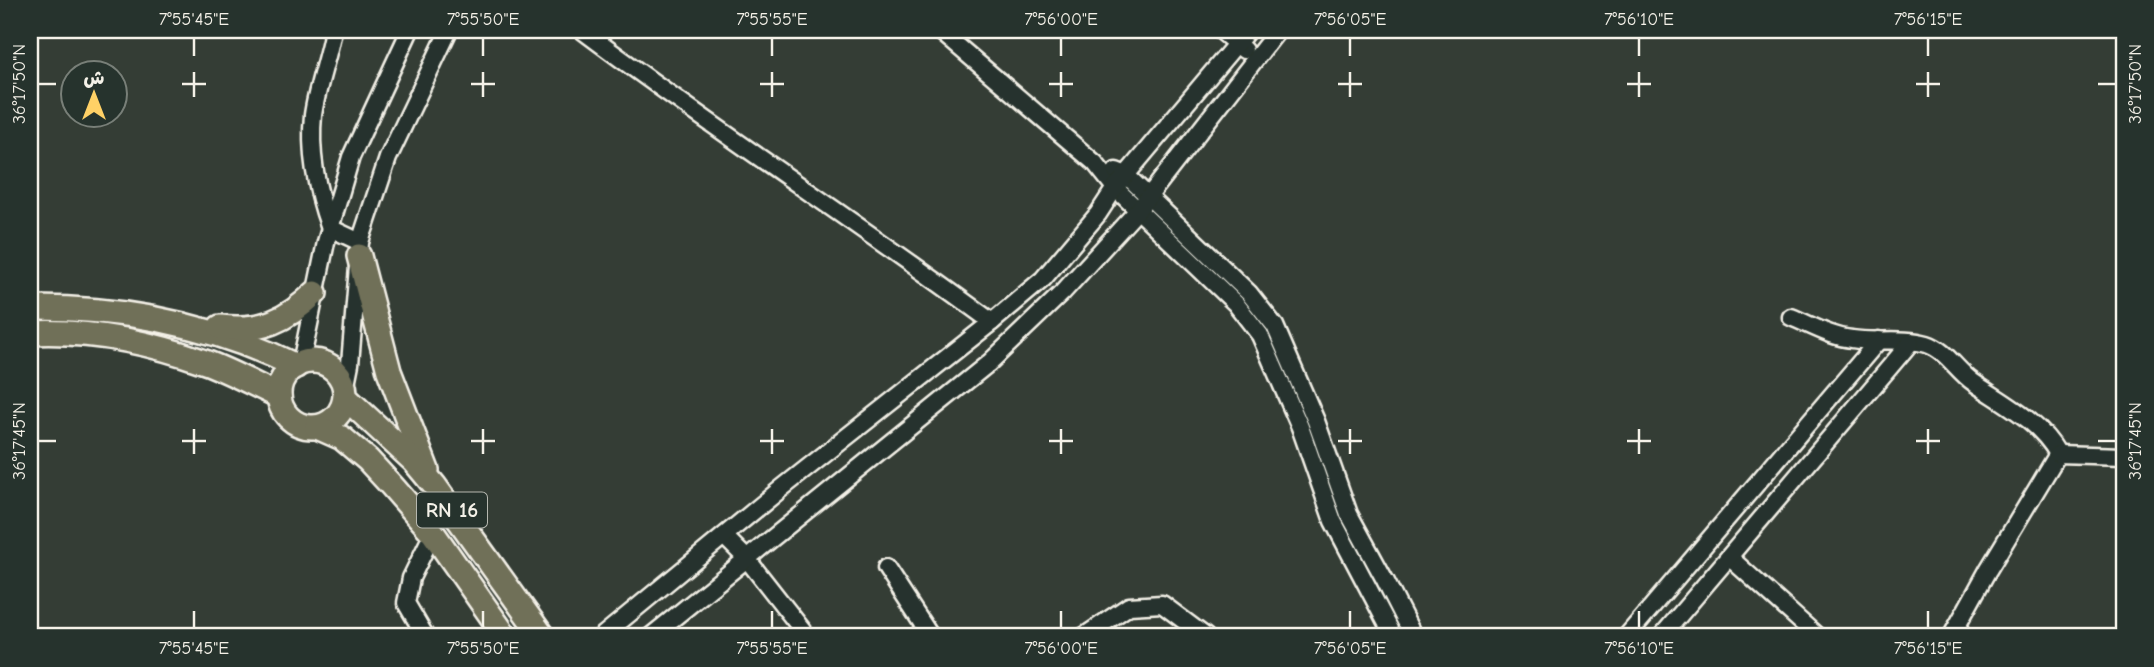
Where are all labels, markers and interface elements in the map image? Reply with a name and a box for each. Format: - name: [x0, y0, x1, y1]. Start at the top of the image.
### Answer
- text: 7°55'45"E: [159, 9, 229, 30]
- text: 7°55'50"E: [447, 9, 519, 30]
- text: 7°55'55"E: [736, 9, 808, 30]
- text: 7°56'00"E: [1024, 9, 1098, 30]
- text: 7°56'05"E: [1314, 9, 1386, 30]
- text: 7°56'10"E: [1604, 9, 1674, 30]
- text: 7°56'15"E: [1894, 9, 1962, 30]
- text: 36°17'50"N: [9, 44, 30, 124]
- text: 36°17'50"N: [2125, 44, 2146, 124]
- north arrow: [60, 60, 130, 130]
- text: ش: [84, 67, 105, 89]
- text: 36°17'45"N: [9, 402, 30, 480]
- text: 36°17'45"N: [2125, 402, 2146, 480]
- road number: RN 16: [417, 492, 487, 528]
- text: 7°55'45"E: [159, 638, 229, 659]
- text: 7°55'50"E: [447, 638, 519, 659]
- text: 7°55'55"E: [736, 638, 808, 659]
- text: 7°56'00"E: [1024, 638, 1098, 659]
- text: 7°56'05"E: [1314, 638, 1386, 659]
- text: 7°56'10"E: [1604, 638, 1674, 659]
- text: 7°56'15"E: [1894, 638, 1962, 659]

